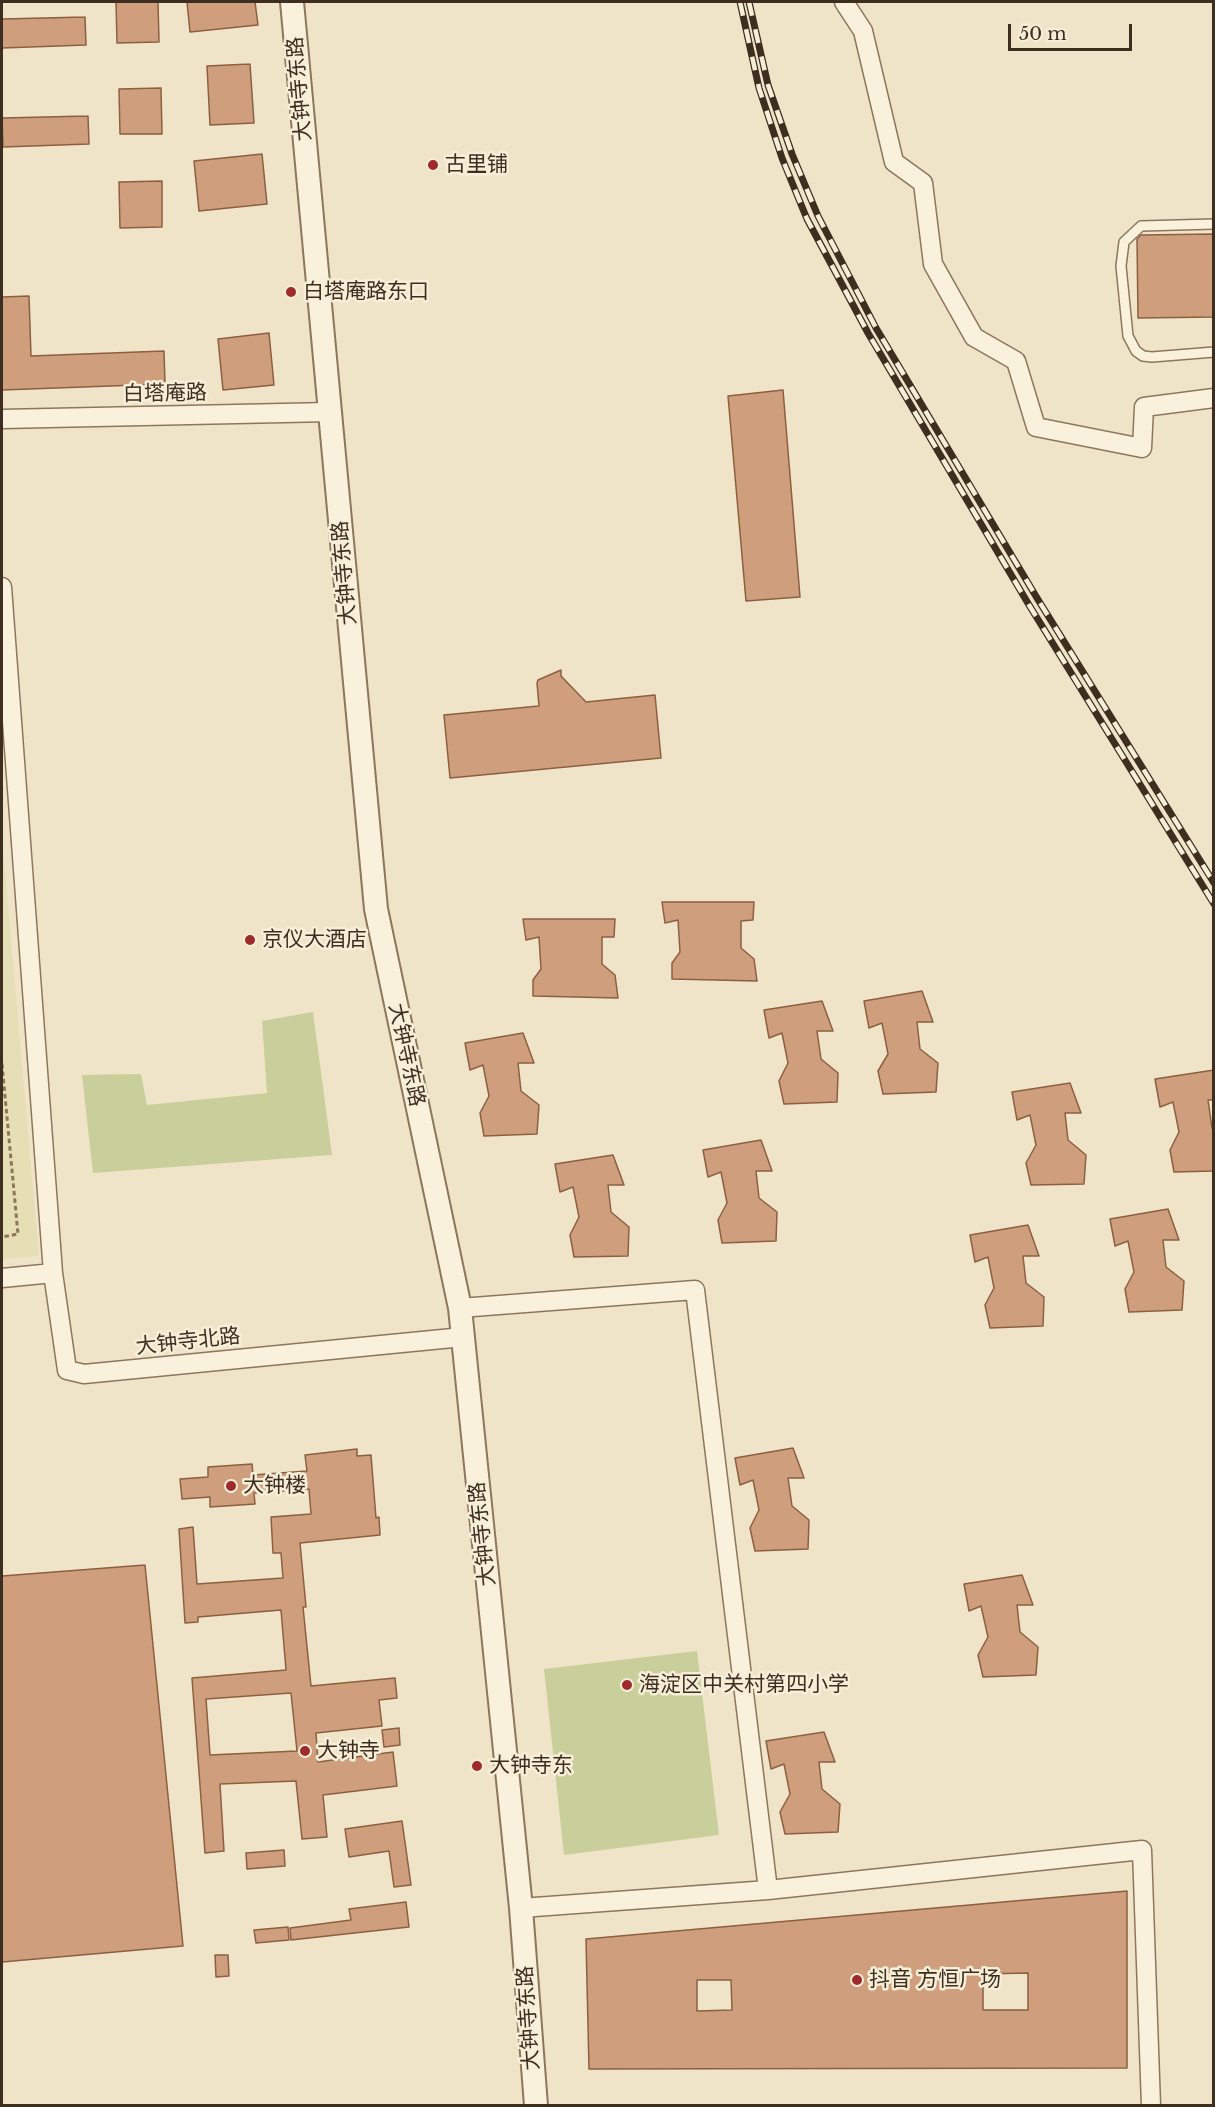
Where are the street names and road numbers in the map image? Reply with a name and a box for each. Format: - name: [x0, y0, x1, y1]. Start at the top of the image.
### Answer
- street label: 大钟寺东路: [283, 36, 317, 142]
- street label: 白塔庵路: [123, 381, 207, 407]
- street label: 大钟寺东路: [328, 520, 362, 626]
- street label: 大钟寺东路: [383, 1001, 429, 1109]
- street label: 大钟寺北路: [134, 1324, 242, 1360]
- street label: 大钟寺东路: [465, 1480, 501, 1588]
- street label: 大钟寺东路: [513, 1965, 545, 2071]

